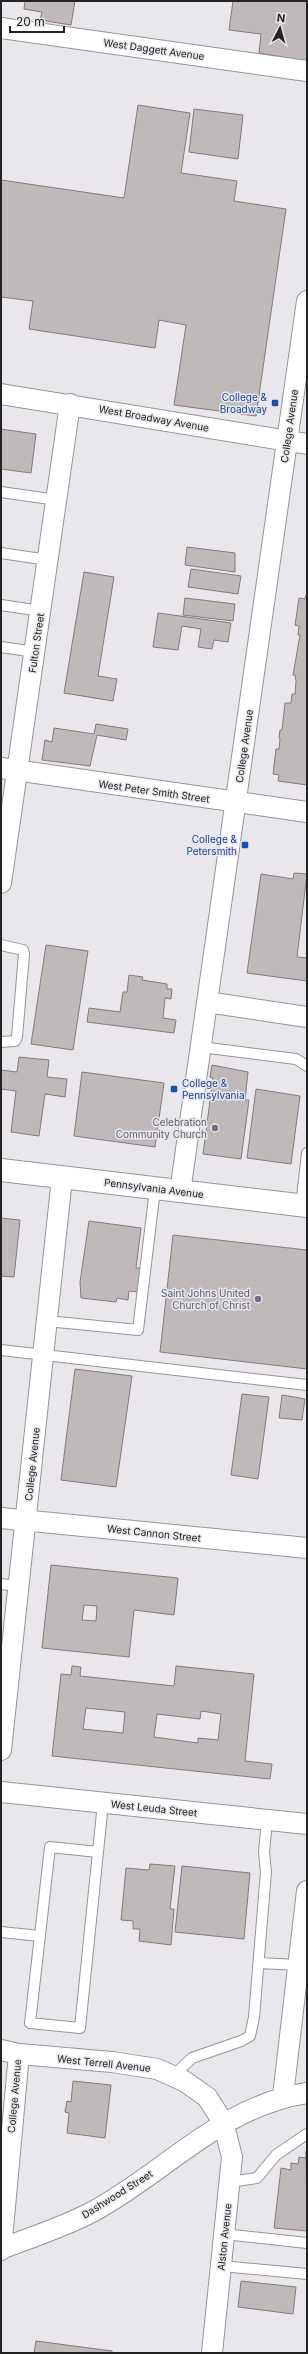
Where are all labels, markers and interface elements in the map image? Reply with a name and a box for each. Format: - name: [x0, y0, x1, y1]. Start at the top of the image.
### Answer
- scale bar: [10, 8, 64, 34]
- north arrow: [260, 8, 300, 48]
- text: N: [276, 11, 286, 25]
- text: 20 m: [16, 14, 45, 29]
- street label: West Daggett Avenue: [103, 36, 205, 62]
- street label: College Avenue: [278, 388, 300, 463]
- place label: College & Broadway: [220, 391, 268, 415]
- marker: College & Broadway: [270, 398, 280, 408]
- street label: West Broadway Avenue: [98, 402, 210, 434]
- street label: Fulton Street: [26, 612, 46, 674]
- street label: College Avenue: [233, 708, 255, 783]
- street label: West Peter Smith Street: [98, 777, 211, 805]
- place label: College & Petersmith: [186, 833, 238, 857]
- marker: College & Petersmith: [240, 840, 250, 850]
- place label: College & Pennsylvania: [182, 1077, 245, 1101]
- marker: College & Pennsylvania: [169, 1084, 179, 1094]
- place label: Celebration Community Church: [116, 1116, 207, 1140]
- marker: Celebration Community Church: [210, 1123, 220, 1133]
- street label: Pennsylvania Avenue: [103, 1176, 205, 1200]
- place label: Saint Johns United Church of Christ: [161, 1287, 251, 1311]
- marker: Saint Johns United Church of Christ: [253, 1294, 263, 1304]
- street label: College Avenue: [22, 1426, 42, 1501]
- street label: West Cannon Street: [107, 1522, 202, 1544]
- street label: West Leuda Street: [110, 1798, 198, 1819]
- street label: West Terrell Avenue: [57, 2052, 152, 2074]
- street label: College Avenue: [5, 2059, 23, 2133]
- street label: Dashwood Street: [79, 2167, 155, 2221]
- street label: Alston Avenue: [214, 2203, 234, 2271]

